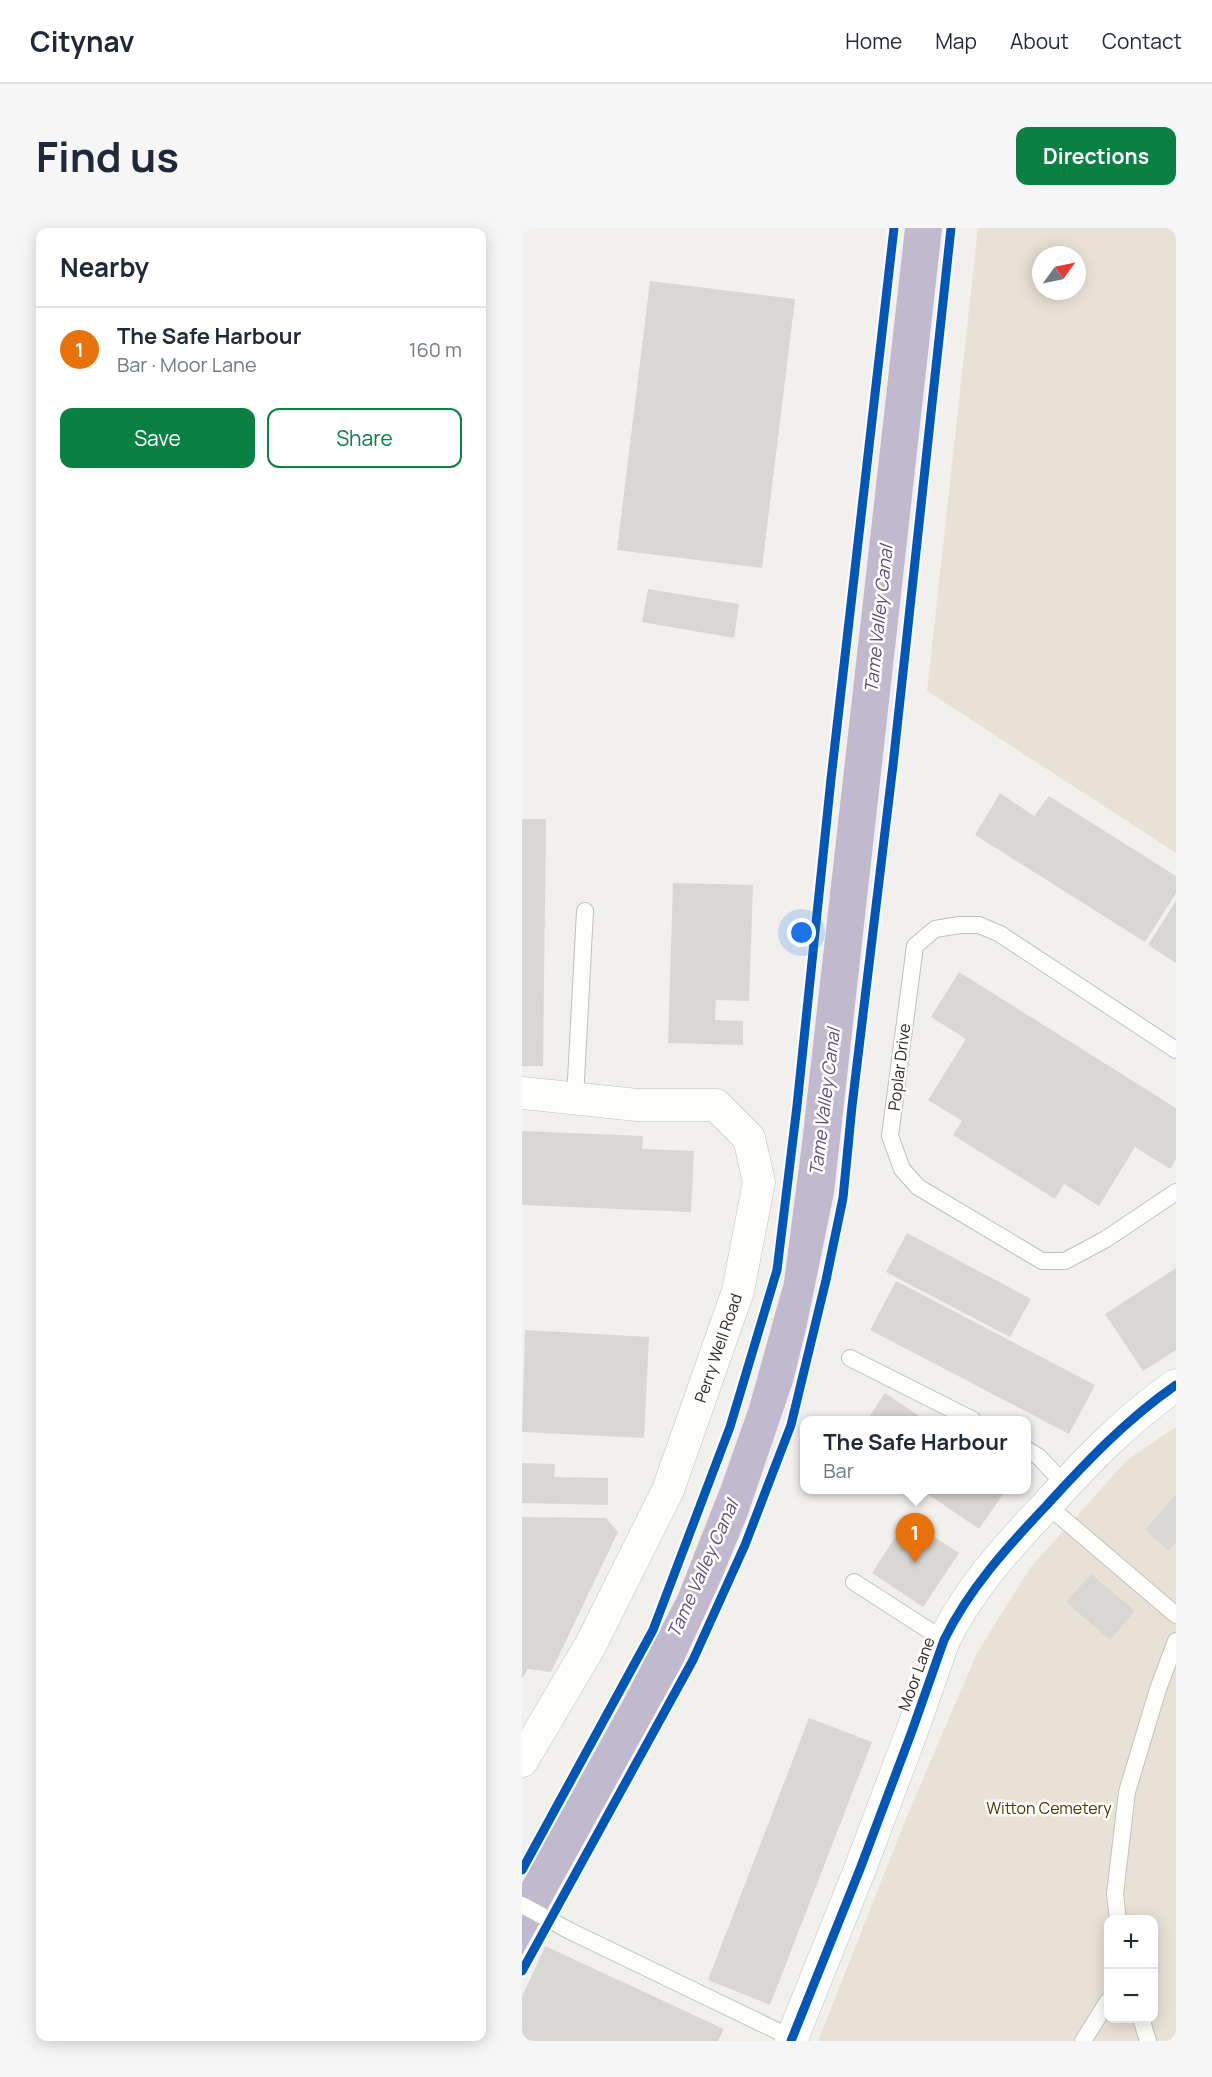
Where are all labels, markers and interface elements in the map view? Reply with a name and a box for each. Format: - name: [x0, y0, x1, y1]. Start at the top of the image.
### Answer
- text: Citynav: [30, 22, 134, 60]
- text: Home: [845, 27, 902, 55]
- text: Map: [935, 27, 977, 55]
- text: About: [1010, 27, 1069, 55]
- text: Contact: [1102, 27, 1182, 55]
- text: Find us: [36, 127, 179, 185]
- button: Directions: [1016, 127, 1176, 185]
- north arrow: [1032, 246, 1086, 300]
- text: Nearby: [60, 249, 149, 285]
- text: The Safe Harbour: [117, 321, 301, 351]
- text: 1: [75, 336, 84, 363]
- text: 160 m: [409, 336, 462, 363]
- text: Bar · Moor Lane: [117, 351, 257, 378]
- button: Save: [60, 408, 255, 468]
- button: Share: [267, 408, 462, 468]
- water label: Tame Valley Canal: [858, 541, 898, 694]
- your location: [787, 918, 816, 947]
- street label: Poplar Drive: [883, 1022, 915, 1112]
- water label: Tame Valley Canal: [803, 1024, 845, 1177]
- street label: Perry Well Road: [689, 1291, 747, 1405]
- popup: [800, 1416, 1031, 1494]
- text: The Safe Harbour: [823, 1427, 1008, 1457]
- text: Bar: [823, 1457, 854, 1484]
- water label: Tame Valley Canal: [661, 1493, 744, 1641]
- pin: 1: [896, 1514, 934, 1563]
- street label: Moor Lane: [892, 1634, 940, 1714]
- park label: Witton Cemetery: [986, 1797, 1112, 1819]
- map controls: [1104, 1915, 1158, 2023]
- button: +: [1104, 1915, 1158, 1969]
- button: −: [1104, 1969, 1158, 2023]

